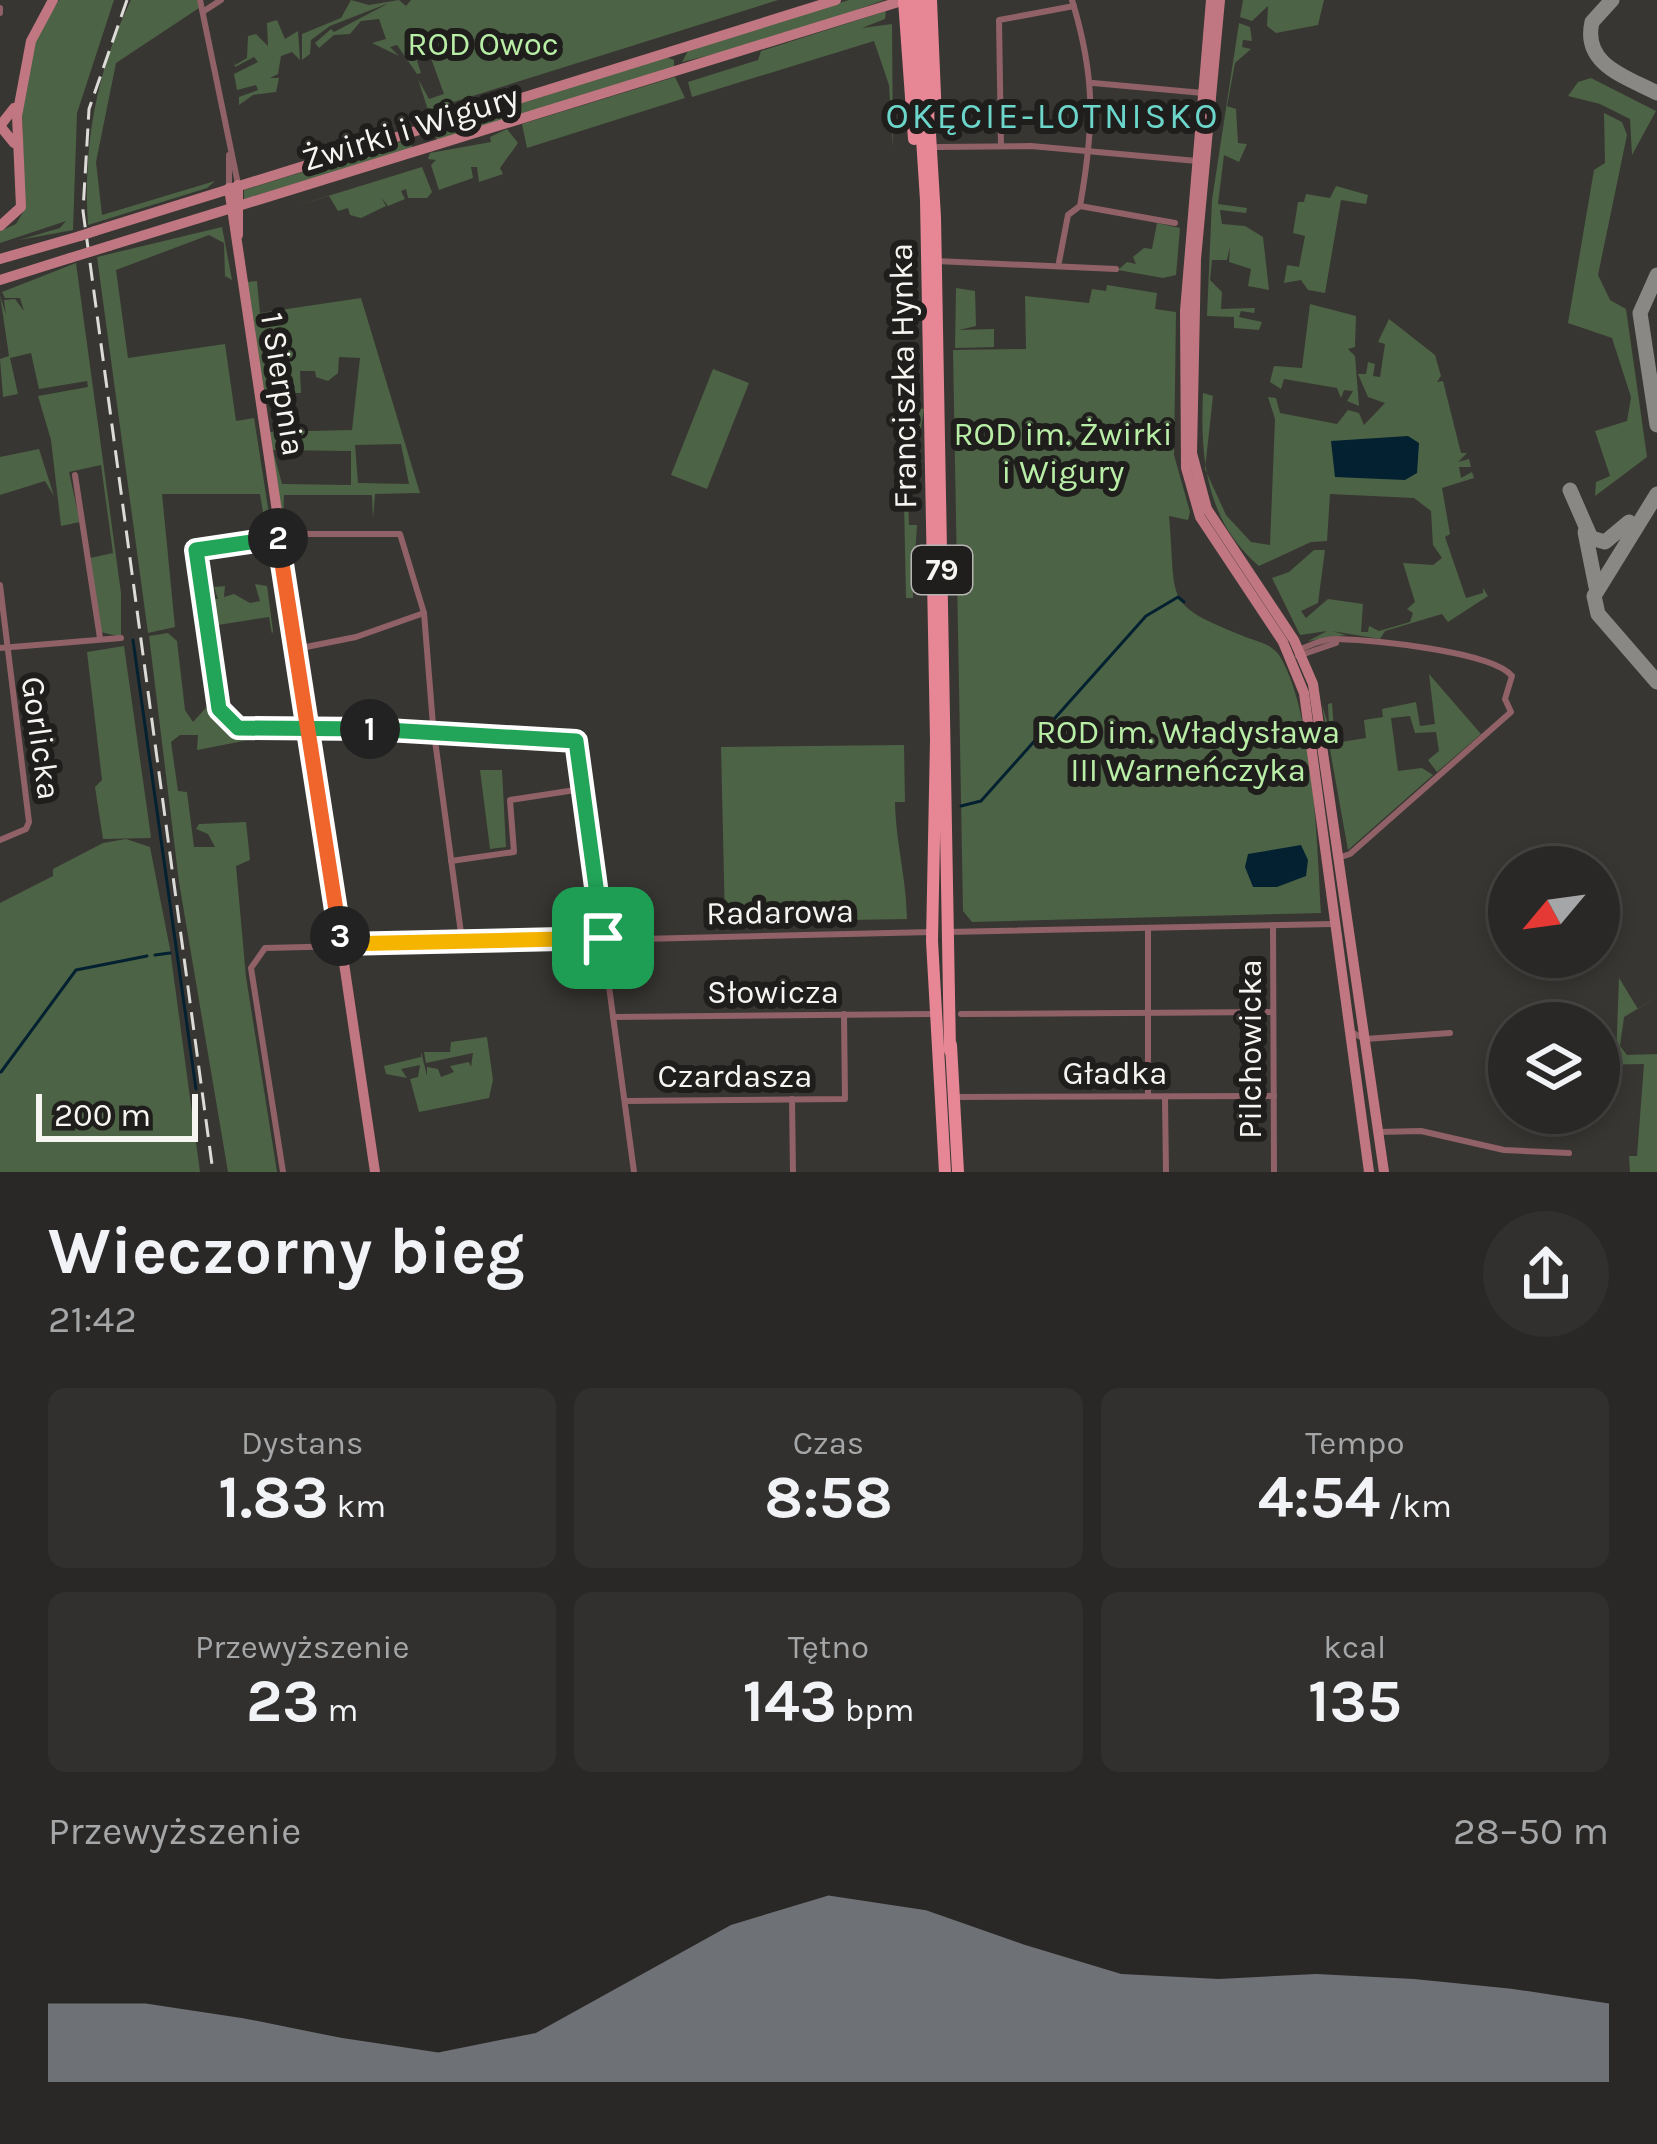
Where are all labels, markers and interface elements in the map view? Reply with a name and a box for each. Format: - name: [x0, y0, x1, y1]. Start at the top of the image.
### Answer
- park label: ROD Owoc: [407, 25, 559, 63]
- street label: Żwirki i Wigury: [297, 77, 523, 179]
- district label: OKĘCIE-LOTNISKO: [886, 95, 1220, 137]
- street label: Franciszka Hynka: [882, 243, 924, 509]
- street label: 1 Sierpnia: [253, 310, 313, 459]
- park label: ROD im. Żwirki i Wigury: [953, 415, 1173, 491]
- pin: 2: [248, 508, 308, 568]
- text: 2: [268, 519, 288, 557]
- road number: 79: [912, 546, 972, 594]
- street label: Gorlicka: [14, 674, 68, 802]
- pin: 1: [340, 699, 400, 759]
- text: 1: [364, 710, 376, 748]
- park label: ROD im. Władysława III Warneńczyka: [1036, 713, 1340, 789]
- north arrow: [1488, 846, 1620, 978]
- map controls: [1488, 846, 1620, 1134]
- pin: [552, 887, 654, 989]
- street label: Radarowa: [706, 892, 854, 932]
- icon: arrive: [570, 905, 636, 971]
- pin: 3: [310, 906, 370, 966]
- text: 3: [330, 917, 350, 955]
- street label: Pilchowicka: [1231, 959, 1269, 1139]
- street label: Słowicza: [707, 973, 839, 1011]
- button: layers: [1488, 1002, 1620, 1134]
- street label: Gładka: [1063, 1054, 1167, 1092]
- street label: Czardasza: [658, 1057, 812, 1095]
- scale bar: [36, 1088, 198, 1141]
- text: 200 m: [54, 1096, 151, 1134]
- button: share: [1483, 1211, 1609, 1337]
- text: Wieczorny bieg: [48, 1212, 525, 1290]
- text: 21:42: [48, 1296, 137, 1342]
- text: Dystans: [241, 1424, 363, 1462]
- text: Czas: [793, 1424, 864, 1462]
- text: Tempo: [1305, 1424, 1404, 1462]
- text: 1.83: [218, 1462, 329, 1532]
- text: 8:58: [764, 1462, 893, 1532]
- text: 4:54: [1258, 1462, 1380, 1532]
- text: km: [329, 1487, 386, 1525]
- text: /km: [1380, 1487, 1452, 1525]
- text: Przewyższenie: [195, 1628, 409, 1666]
- text: Tętno: [788, 1628, 869, 1666]
- text: kcal: [1323, 1628, 1386, 1666]
- text: 23: [246, 1666, 320, 1736]
- text: 143: [743, 1666, 837, 1736]
- text: 135: [1308, 1666, 1402, 1736]
- text: m: [320, 1691, 358, 1729]
- text: bpm: [837, 1691, 914, 1729]
- text: Przewyższenie: [48, 1808, 301, 1854]
- text: 28–50 m: [1453, 1808, 1609, 1854]

